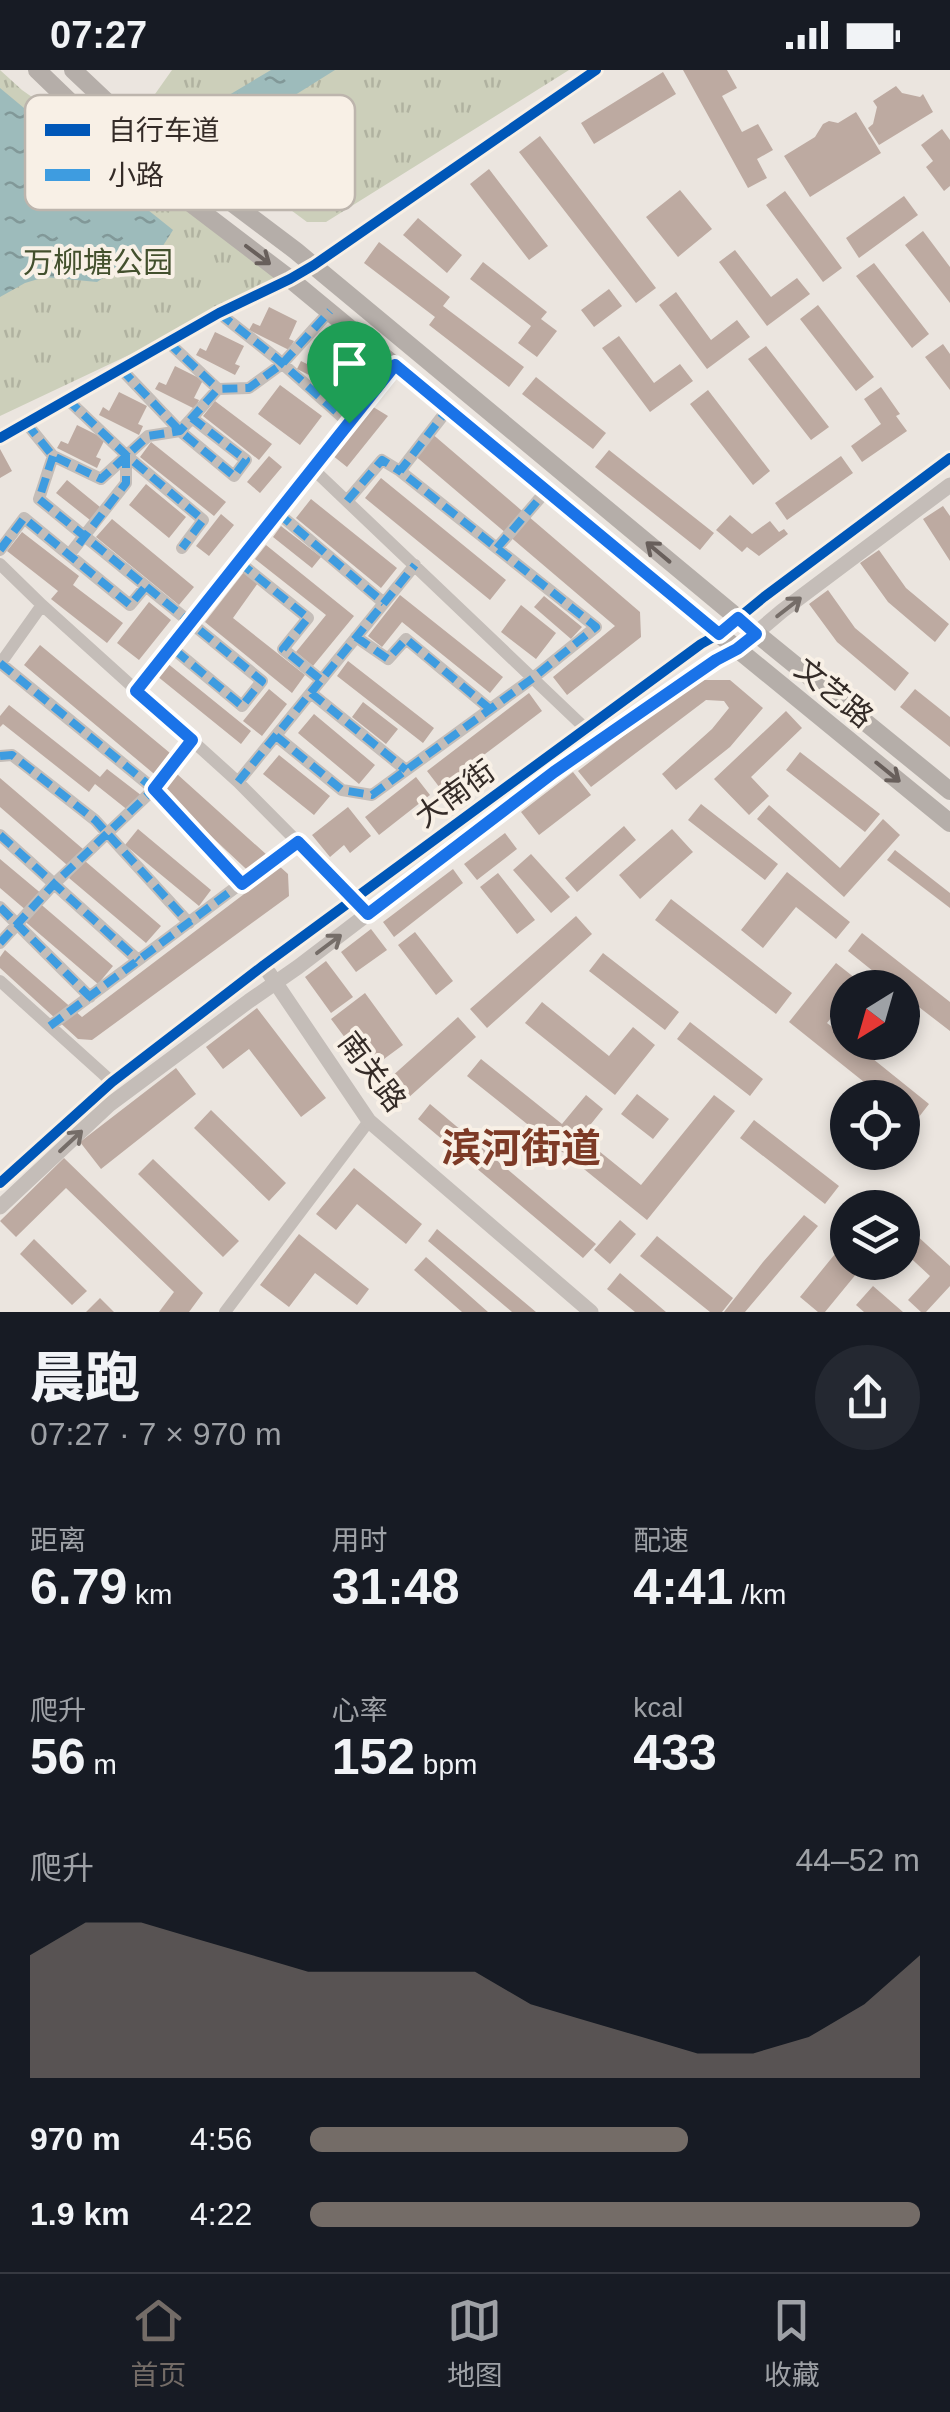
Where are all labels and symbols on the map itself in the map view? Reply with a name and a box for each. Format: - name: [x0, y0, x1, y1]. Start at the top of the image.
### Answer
- legend: [25, 95, 355, 210]
- text: 自行车道: [108, 115, 220, 146]
- text: 小路: [108, 160, 164, 191]
- one-way arrow: [244, 245, 271, 266]
- park label: 万柳塘公园: [23, 246, 173, 279]
- pin: [307, 321, 392, 424]
- one-way arrow: [646, 541, 672, 563]
- one-way arrow: [775, 596, 801, 618]
- street label: 文艺路: [789, 651, 880, 734]
- street label: 大南街: [409, 754, 501, 833]
- one-way arrow: [875, 761, 901, 783]
- one-way arrow: [315, 933, 342, 954]
- north arrow: [830, 970, 920, 1060]
- street label: 南关路: [332, 1026, 413, 1118]
- district label: 滨河街道: [441, 1126, 601, 1170]
- one-way arrow: [59, 1129, 83, 1153]

